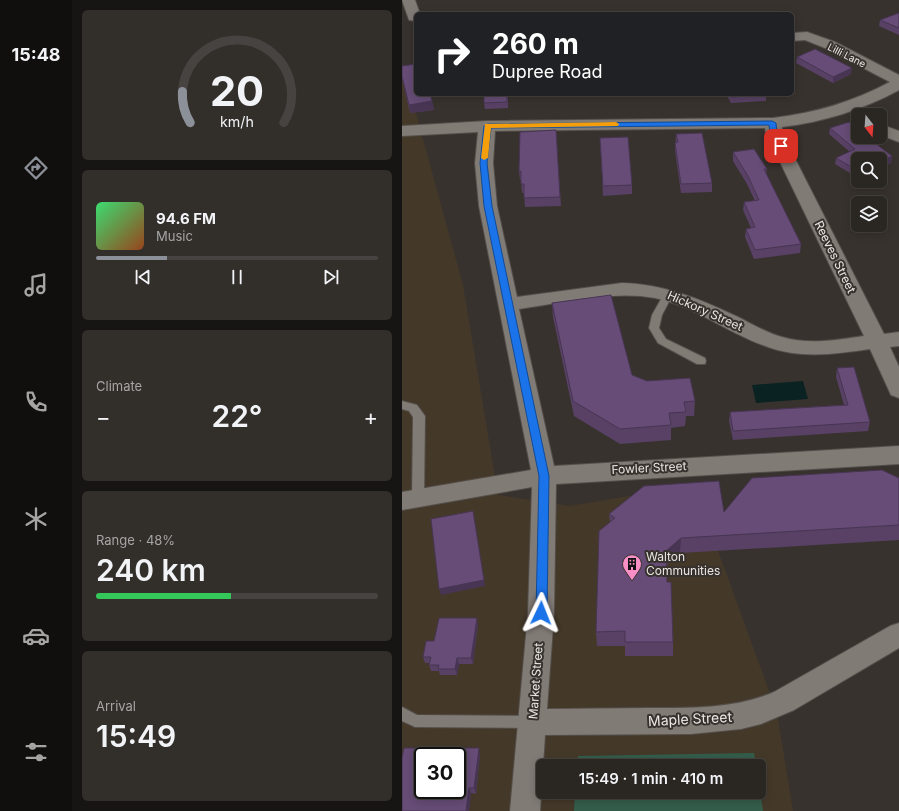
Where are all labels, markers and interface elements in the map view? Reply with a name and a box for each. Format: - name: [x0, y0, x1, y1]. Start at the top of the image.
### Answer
- text: 260 m: [492, 27, 579, 61]
- icon: right: [426, 28, 478, 80]
- street label: Lilli Lane: [826, 40, 868, 70]
- text: 15:48: [11, 44, 61, 65]
- text: Dupree Road: [492, 61, 603, 82]
- text: 20: [210, 66, 264, 116]
- north arrow: [851, 108, 887, 144]
- map controls: [851, 108, 887, 232]
- text: km/h: [220, 113, 254, 130]
- pin: [764, 129, 798, 163]
- icon: arrive: [770, 135, 792, 157]
- button: search: [851, 152, 887, 188]
- icon: directions: [22, 154, 50, 182]
- button: layers: [851, 196, 887, 232]
- text: 94.6 FM: [156, 209, 216, 228]
- street label: Reeves Street: [812, 218, 859, 295]
- text: Music: [156, 228, 193, 244]
- icon: previous: [132, 266, 154, 288]
- icon: pause: [226, 266, 248, 288]
- icon: next: [320, 266, 342, 288]
- icon: music: [22, 271, 50, 299]
- street label: Hickory Street: [665, 287, 745, 334]
- text: Climate: [96, 378, 142, 394]
- icon: phone: [22, 388, 50, 416]
- text: 22°: [211, 398, 263, 434]
- text: −: [96, 404, 111, 430]
- text: +: [363, 404, 378, 430]
- street label: Fowler Street: [611, 458, 687, 477]
- icon: climate: [22, 505, 50, 533]
- text: Range · 48%: [96, 532, 175, 548]
- place label: Walton Communities: [646, 549, 720, 578]
- text: 240 km: [96, 552, 206, 588]
- building icon: Walton Communities: [621, 553, 643, 581]
- position arrow: [520, 592, 562, 634]
- icon: car: [22, 622, 50, 650]
- street label: Market Street: [525, 642, 546, 720]
- text: Arrival: [96, 698, 136, 714]
- street label: Maple Street: [648, 708, 733, 729]
- text: 15:49: [96, 718, 176, 754]
- icon: filters: [22, 738, 50, 766]
- speed limit sign: 30: [414, 747, 466, 799]
- text: 15:49 · 1 min · 410 m: [579, 769, 723, 788]

